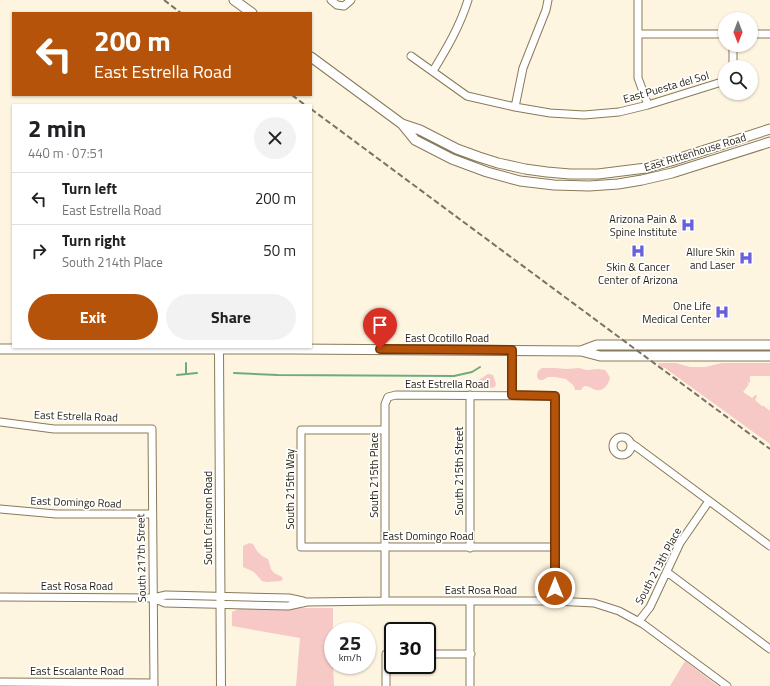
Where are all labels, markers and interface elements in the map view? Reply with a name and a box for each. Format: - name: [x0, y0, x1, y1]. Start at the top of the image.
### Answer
- north arrow: [718, 12, 758, 52]
- map controls: [718, 12, 758, 100]
- text: 200 m: [94, 19, 171, 62]
- icon: left: [28, 28, 80, 80]
- text: East Estrella Road: [94, 58, 232, 85]
- button: search: [718, 60, 758, 100]
- street label: East Puesta del Sol: [621, 67, 711, 107]
- text: 2 min: [28, 110, 86, 146]
- button: close: [254, 117, 296, 159]
- street label: East Rittenhouse Road: [642, 129, 748, 175]
- text: 440 m · 07:51: [28, 143, 104, 163]
- text: Turn left: [62, 177, 117, 200]
- text: 200 m: [255, 187, 296, 210]
- icon: left: [28, 188, 50, 210]
- text: East Estrella Road: [62, 200, 161, 220]
- place label: Arizona Pain & Spine Institute: [609, 211, 677, 240]
- hospital icon: Arizona Pain & Spine Institute: [680, 217, 696, 233]
- text: Turn right: [62, 229, 126, 252]
- text: 50 m: [263, 239, 296, 262]
- icon: right: [28, 240, 50, 262]
- hospital icon: Skin & Cancer Center of Arizona: [630, 243, 646, 259]
- place label: Allure Skin and Laser: [686, 244, 735, 273]
- hospital icon: Allure Skin and Laser: [738, 250, 754, 266]
- text: South 214th Place: [62, 252, 163, 272]
- place label: Skin & Cancer Center of Arizona: [598, 259, 678, 288]
- button: Exit: [28, 294, 158, 340]
- button: Share: [166, 294, 296, 340]
- place label: One Life Medical Center: [642, 298, 711, 327]
- hospital icon: One Life Medical Center: [714, 304, 730, 320]
- pin: [363, 308, 397, 349]
- icon: arrive: [369, 314, 391, 336]
- street label: East Ocotillo Road: [405, 330, 489, 346]
- street label: East Estrella Road: [405, 376, 489, 392]
- street label: East Estrella Road: [34, 407, 118, 425]
- street label: South 215th Street: [451, 426, 467, 515]
- street label: South 215th Place: [366, 432, 382, 518]
- street label: South 215th Way: [282, 448, 298, 529]
- street label: South Crismon Road: [200, 471, 216, 565]
- street label: East Domingo Road: [30, 492, 122, 512]
- street label: South 217th Street: [132, 513, 150, 603]
- street label: South 213th Place: [631, 524, 685, 607]
- street label: East Domingo Road: [382, 528, 474, 544]
- position arrow: [534, 567, 576, 609]
- street label: East Rosa Road: [41, 578, 113, 594]
- street label: East Rosa Road: [445, 582, 517, 598]
- speed limit sign: 30: [384, 622, 436, 674]
- text: 25: [339, 627, 361, 658]
- text: km/h: [339, 650, 361, 665]
- street label: East Escalante Road: [30, 663, 124, 679]

